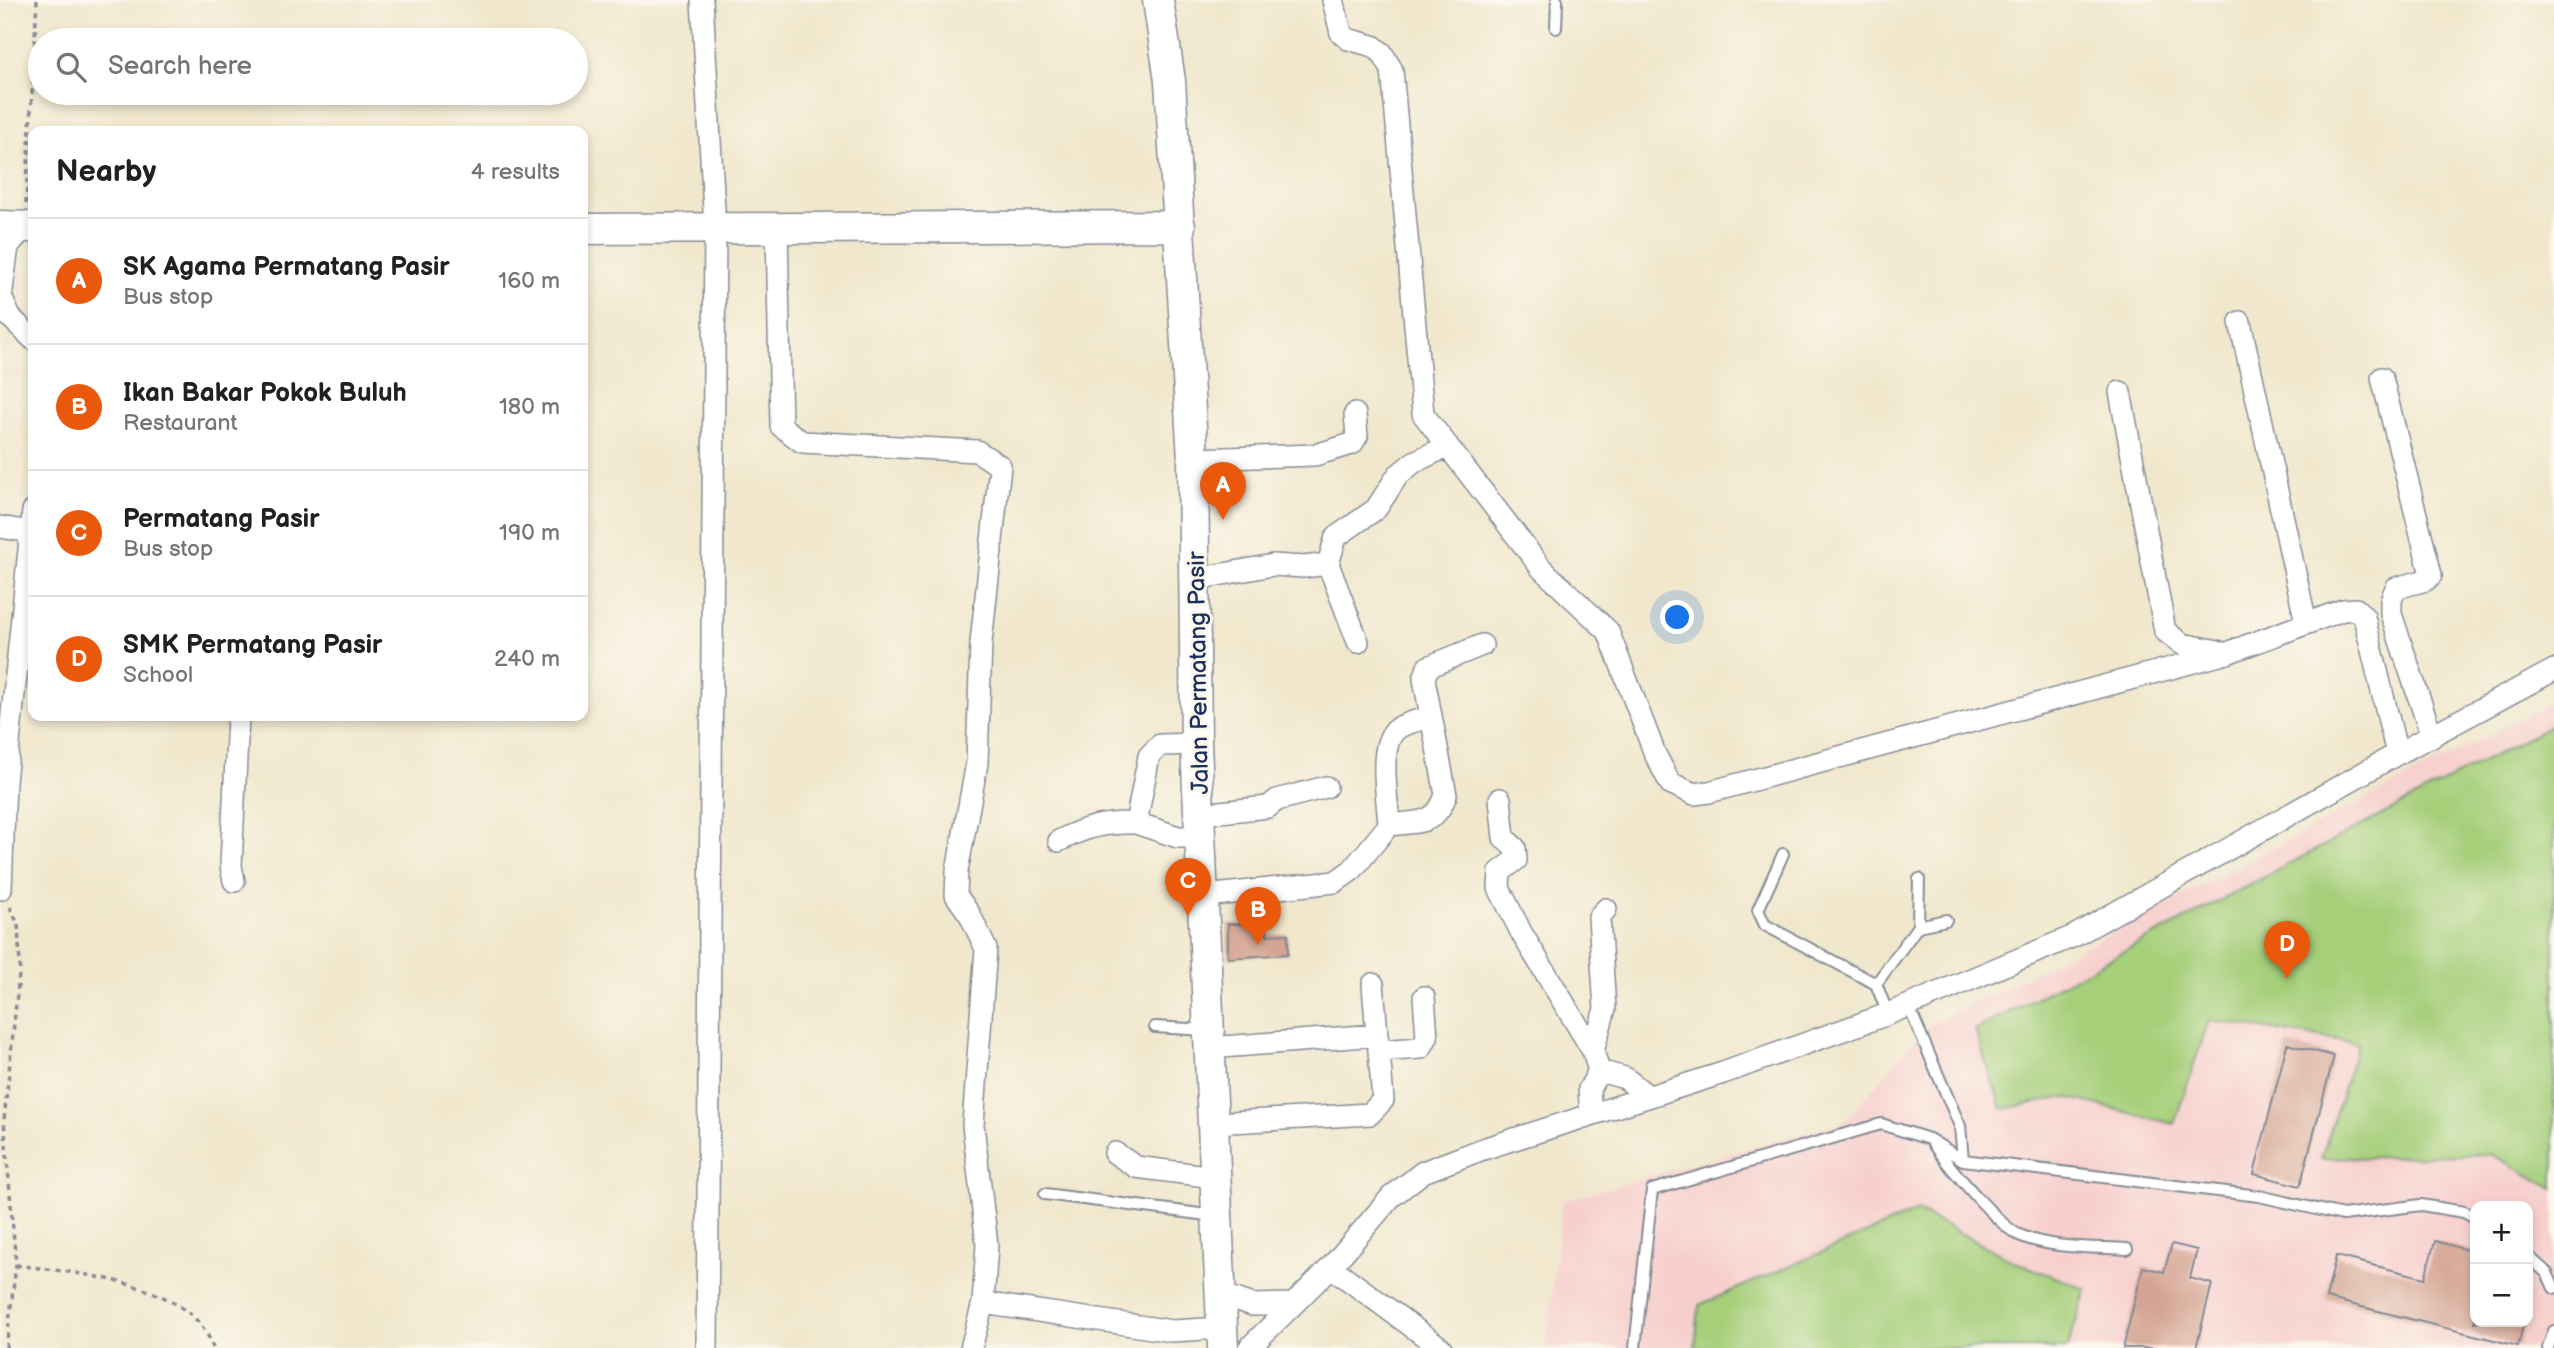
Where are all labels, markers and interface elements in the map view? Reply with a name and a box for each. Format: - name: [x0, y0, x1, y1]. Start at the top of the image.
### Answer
- search box: [28, 28, 588, 105]
- icon: search: [52, 48, 90, 86]
- text: Search here: [108, 51, 252, 82]
- text: Nearby: [56, 154, 156, 190]
- text: 4 results: [471, 158, 560, 186]
- text: SK Agama Permatang Pasir: [123, 252, 450, 283]
- text: A: [72, 267, 86, 295]
- text: 160 m: [498, 267, 560, 295]
- text: Bus stop: [123, 283, 213, 311]
- text: Ikan Bakar Pokok Buluh: [123, 378, 407, 409]
- text: B: [71, 393, 87, 421]
- text: 180 m: [499, 393, 560, 421]
- text: Restaurant: [123, 409, 237, 437]
- pin: A: [1200, 462, 1246, 520]
- text: Permatang Pasir: [123, 504, 320, 535]
- text: C: [71, 519, 87, 547]
- text: 190 m: [499, 519, 560, 547]
- text: Bus stop: [123, 535, 213, 563]
- street label: Jalan Permatang Pasir: [1182, 551, 1215, 795]
- your location: [1660, 600, 1694, 634]
- text: SMK Permatang Pasir: [123, 630, 382, 661]
- text: D: [71, 645, 87, 673]
- text: 240 m: [494, 645, 560, 673]
- text: School: [123, 661, 193, 689]
- pin: C: [1165, 858, 1211, 916]
- pin: B: [1235, 887, 1281, 945]
- pin: D: [2264, 921, 2310, 979]
- map controls: [2470, 1201, 2533, 1327]
- button: +: [2470, 1201, 2533, 1264]
- button: −: [2470, 1264, 2533, 1327]

